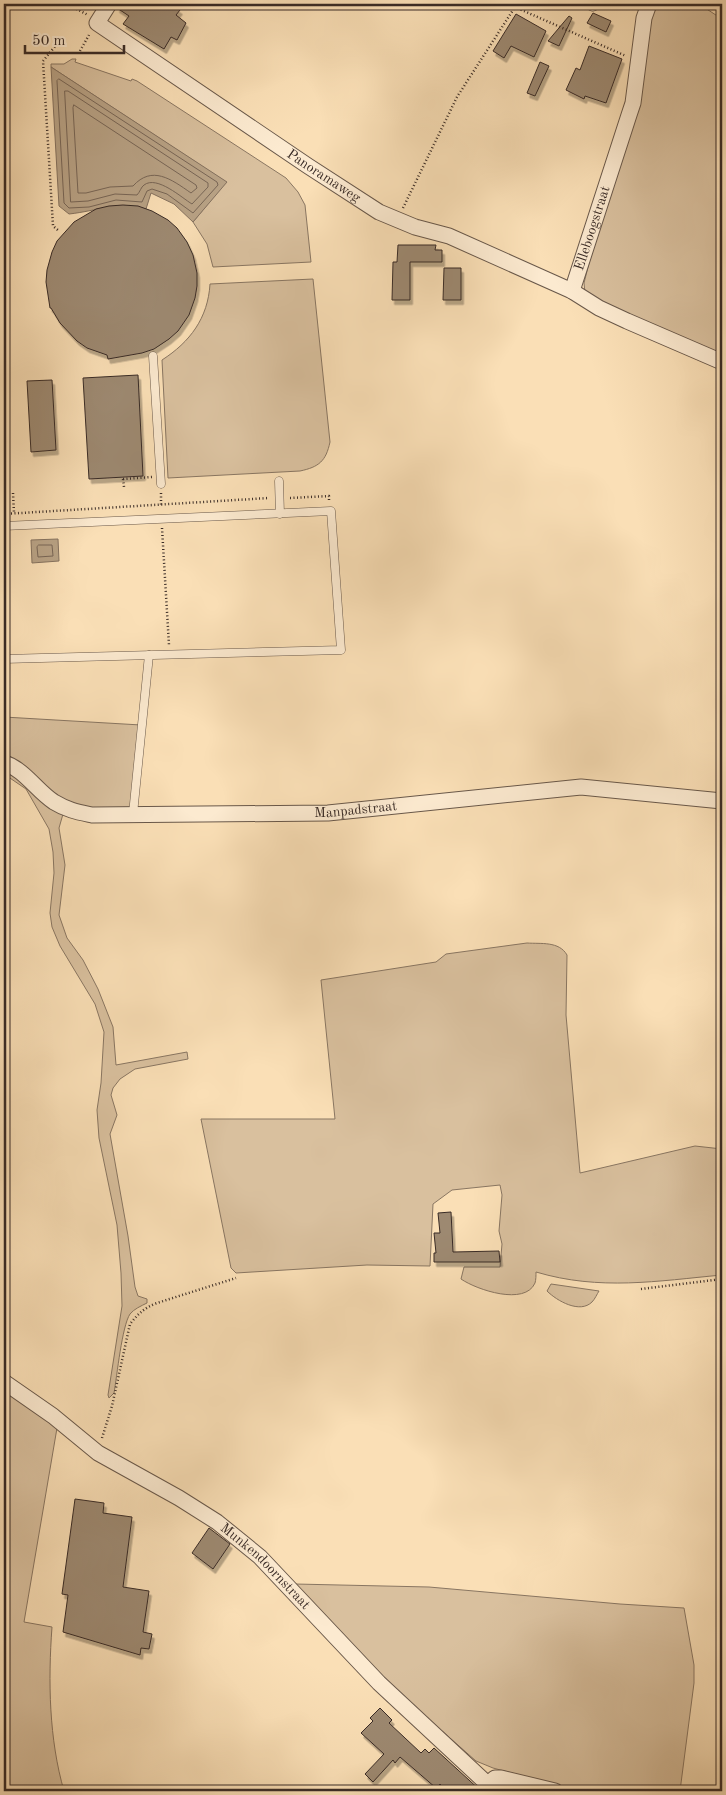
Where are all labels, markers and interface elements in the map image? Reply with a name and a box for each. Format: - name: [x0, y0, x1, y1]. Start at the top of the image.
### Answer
- scale bar: [25, 22, 124, 54]
- text: 50 m: [32, 34, 66, 49]
- street label: Panoramaweg: [284, 147, 363, 205]
- street label: Elleboogstraat: [572, 184, 613, 272]
- street label: Manpadstraat: [314, 799, 398, 820]
- street label: Munkendoornstraat: [218, 1521, 313, 1612]

